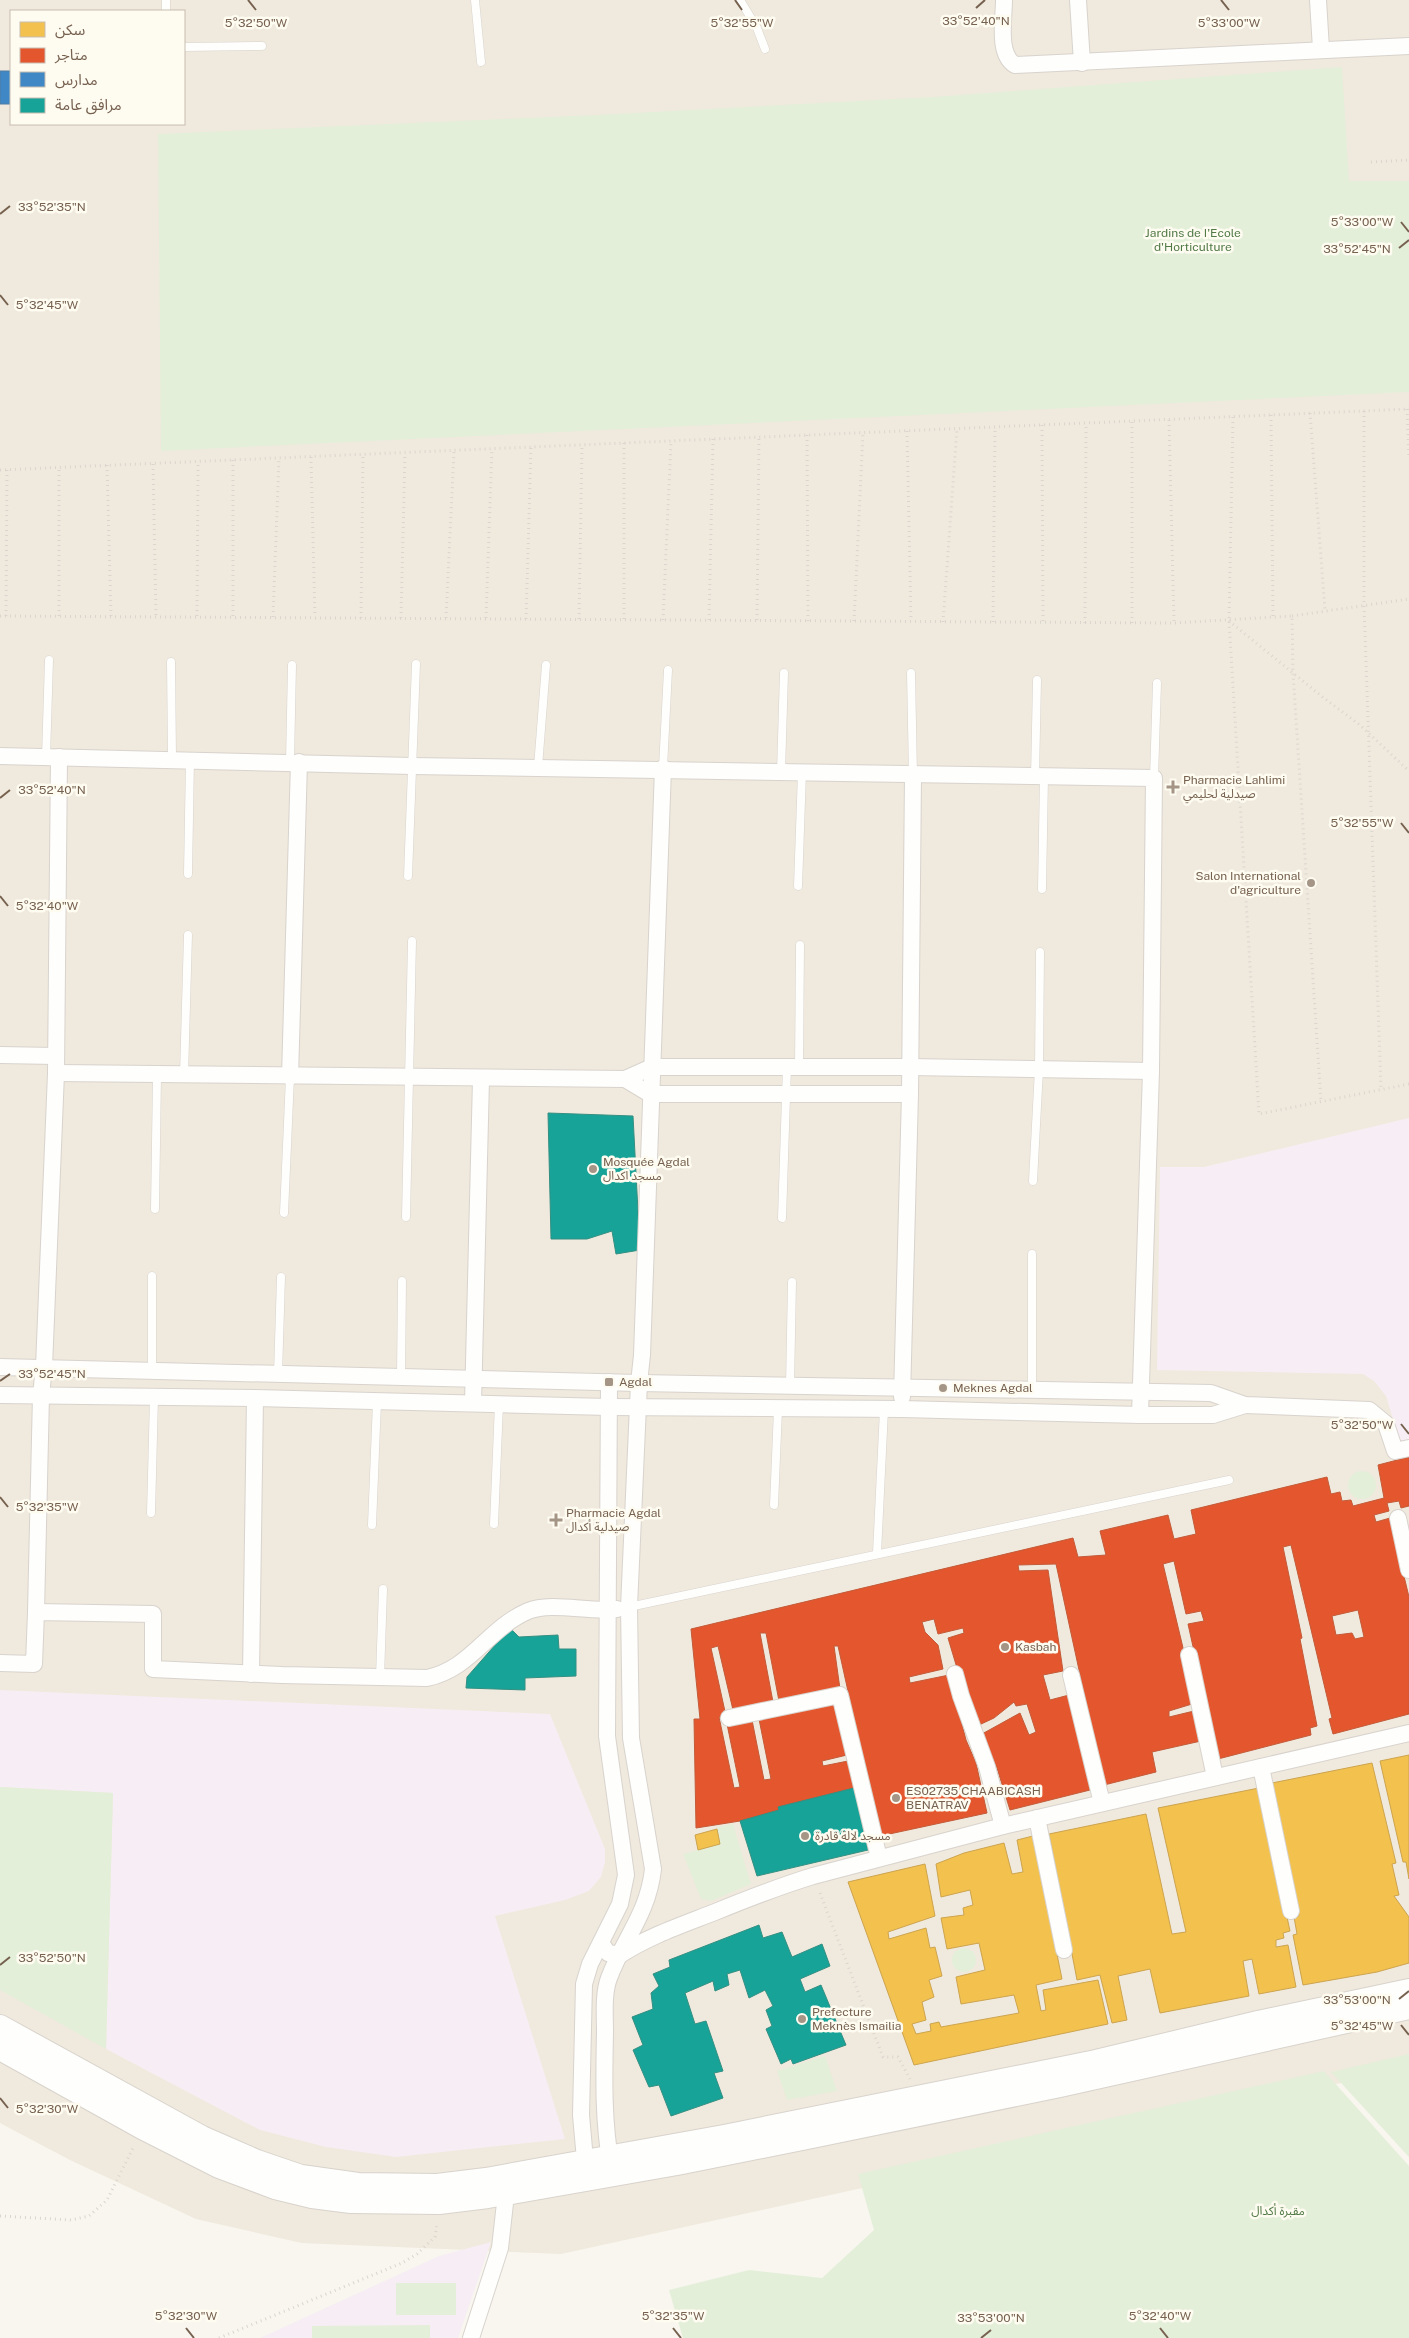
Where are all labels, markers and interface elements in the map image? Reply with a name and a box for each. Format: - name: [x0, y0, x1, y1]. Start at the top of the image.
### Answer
- legend: [10, 10, 185, 125]
- text: 33°52'40"N: [942, 14, 1010, 28]
- text: 5°32'50"W: [225, 16, 288, 30]
- text: 5°32'55"W: [711, 16, 774, 30]
- text: 5°33'00"W: [1198, 16, 1261, 30]
- text: سكن: [55, 21, 86, 39]
- text: متاجر: [54, 46, 88, 64]
- text: مدارس: [55, 71, 98, 89]
- text: مرافق عامة: [55, 96, 122, 115]
- text: 33°52'35"N: [18, 200, 86, 214]
- text: 5°33'00"W: [1331, 215, 1394, 229]
- park label: Jardins de I'Ecole d'Horticulture: [1145, 226, 1241, 254]
- text: 33°52'45"N: [1323, 242, 1391, 256]
- text: 5°32'45"W: [16, 298, 79, 312]
- place label: Pharmacie Lahlimi صيدلية لحليمي: [1183, 773, 1285, 804]
- marker: Pharmacie Lahlimi صيدلية لحليمي: [1167, 781, 1179, 793]
- text: 33°52'40"N: [18, 783, 86, 797]
- text: 5°32'55"W: [1331, 816, 1394, 830]
- place label: Salon International d'agriculture: [1195, 869, 1301, 897]
- marker: Salon International d'agriculture: [1305, 877, 1317, 889]
- text: 5°32'40"W: [16, 899, 79, 913]
- place label: Mosquée Agdal مسجد اكدال: [603, 1155, 690, 1183]
- marker: Mosquée Agdal مسجد اكدال: [587, 1163, 599, 1175]
- text: 33°52'45"N: [18, 1367, 86, 1381]
- place label: Agdal: [619, 1375, 652, 1389]
- marker: Agdal: [603, 1376, 615, 1388]
- place label: Meknes Agdal: [953, 1381, 1033, 1395]
- marker: Meknes Agdal: [937, 1382, 949, 1394]
- text: 5°32'50"W: [1331, 1418, 1394, 1432]
- text: 5°32'35"W: [16, 1500, 79, 1514]
- place label: Pharmacie Agdal صيدلية أكدال: [566, 1506, 661, 1534]
- marker: Pharmacie Agdal صيدلية أكدال: [550, 1514, 562, 1526]
- place label: Kasbah: [1015, 1640, 1056, 1654]
- marker: Kasbah: [999, 1641, 1011, 1653]
- place label: ES02735 CHAABICASH BENATRAV: [906, 1784, 1041, 1812]
- marker: ES02735 CHAABICASH BENATRAV: [890, 1792, 902, 1804]
- place label: مسجد لالة قادرة: [815, 1829, 891, 1843]
- marker: مسجد لالة قادرة: [799, 1830, 811, 1842]
- text: 33°52'50"N: [18, 1951, 86, 1965]
- text: 33°53'00"N: [1323, 1993, 1391, 2007]
- place label: Prefecture Meknès Ismailia: [812, 2005, 901, 2033]
- marker: Prefecture Meknès Ismailia: [796, 2013, 808, 2025]
- text: 5°32'45"W: [1331, 2019, 1394, 2033]
- text: 5°32'30"W: [16, 2102, 79, 2116]
- park label: مقبرة أكدال: [1251, 2203, 1305, 2218]
- text: 5°32'30"W: [155, 2309, 218, 2323]
- text: 5°32'35"W: [642, 2309, 705, 2323]
- text: 5°32'40"W: [1129, 2309, 1192, 2323]
- text: 33°53'00"N: [957, 2311, 1025, 2325]

